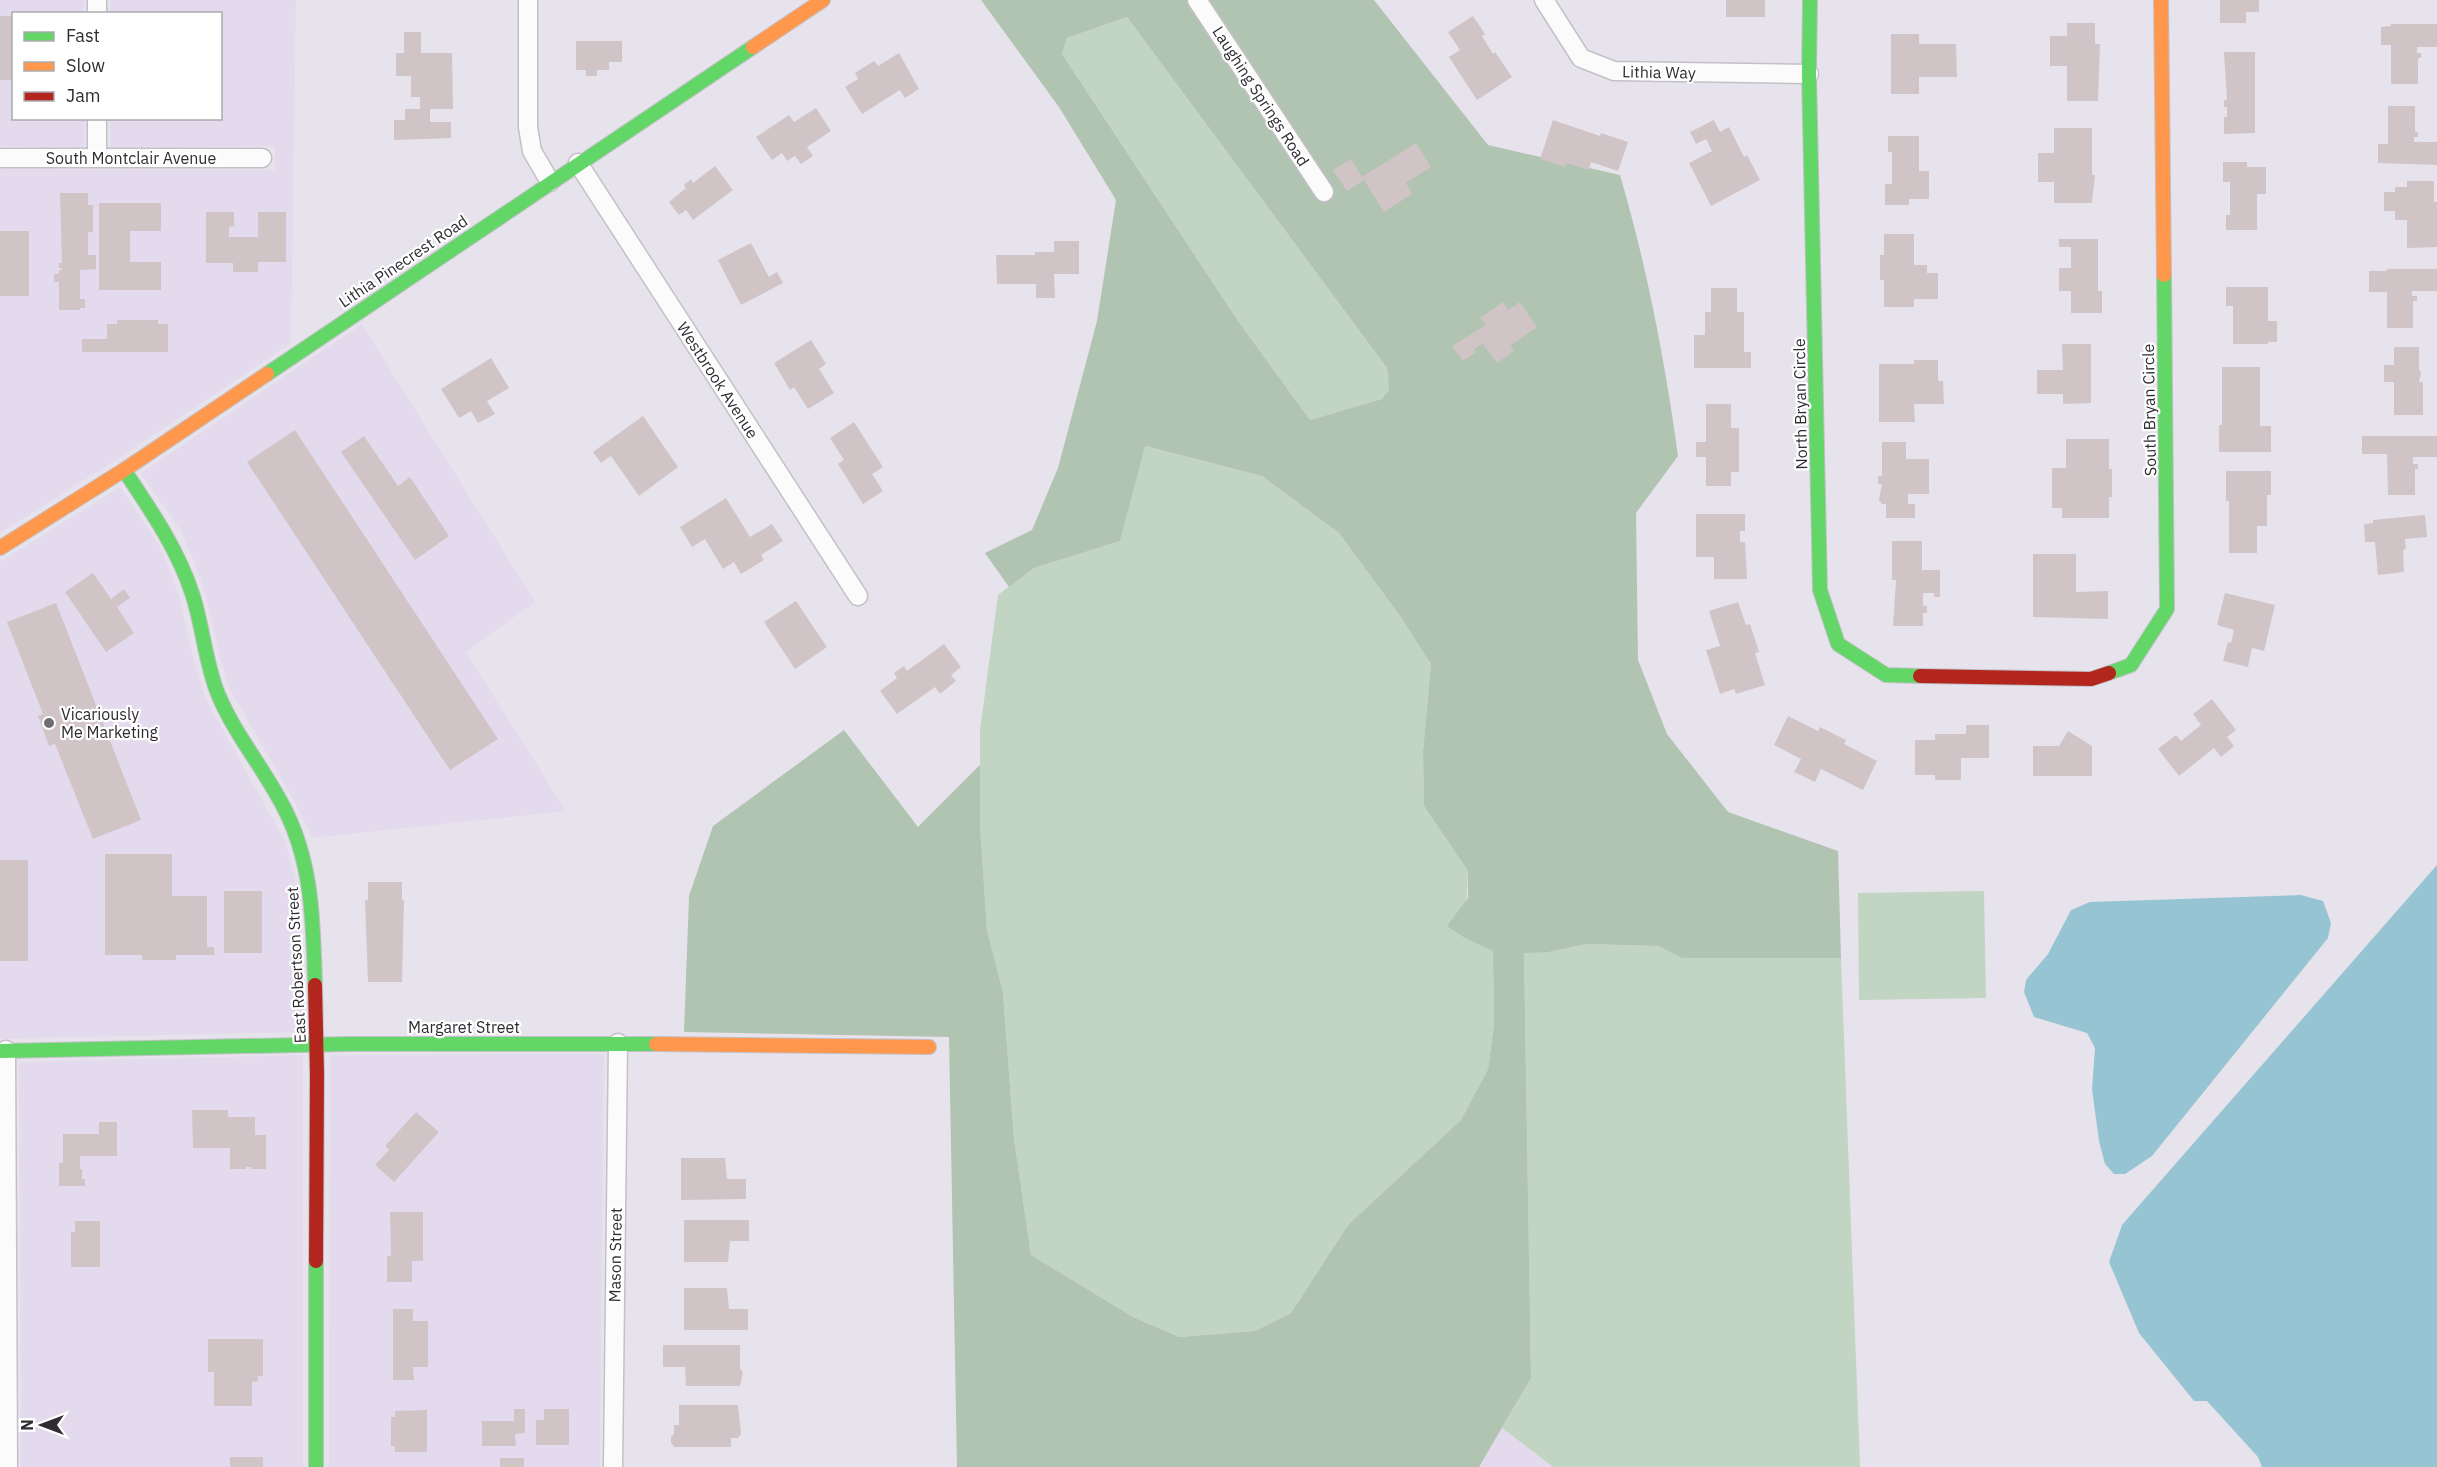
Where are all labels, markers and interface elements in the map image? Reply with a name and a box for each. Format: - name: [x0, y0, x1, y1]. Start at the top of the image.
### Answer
- legend: [12, 12, 222, 120]
- street label: Laughing Springs Road: [1208, 22, 1314, 170]
- text: Fast: [66, 24, 100, 47]
- text: Slow: [66, 54, 105, 77]
- street label: Lithia Way: [1622, 61, 1696, 83]
- text: Jam: [66, 84, 101, 107]
- street label: South Montclair Avenue: [46, 148, 216, 168]
- street label: Lithia Pinecrest Road: [335, 210, 471, 312]
- street label: Westbrook Avenue: [673, 318, 763, 442]
- street label: North Bryan Circle: [1789, 338, 1811, 470]
- street label: South Bryan Circle: [2138, 343, 2160, 476]
- place label: Vicariously Me Marketing: [61, 704, 159, 742]
- marker: Vicariously Me Marketing: [42, 716, 56, 730]
- street label: East Robertson Street: [282, 886, 310, 1044]
- street label: Margaret Street: [408, 1017, 520, 1037]
- street label: Mason Street: [604, 1207, 626, 1303]
- north arrow: [12, 1395, 72, 1455]
- text: N: [17, 1419, 37, 1431]

